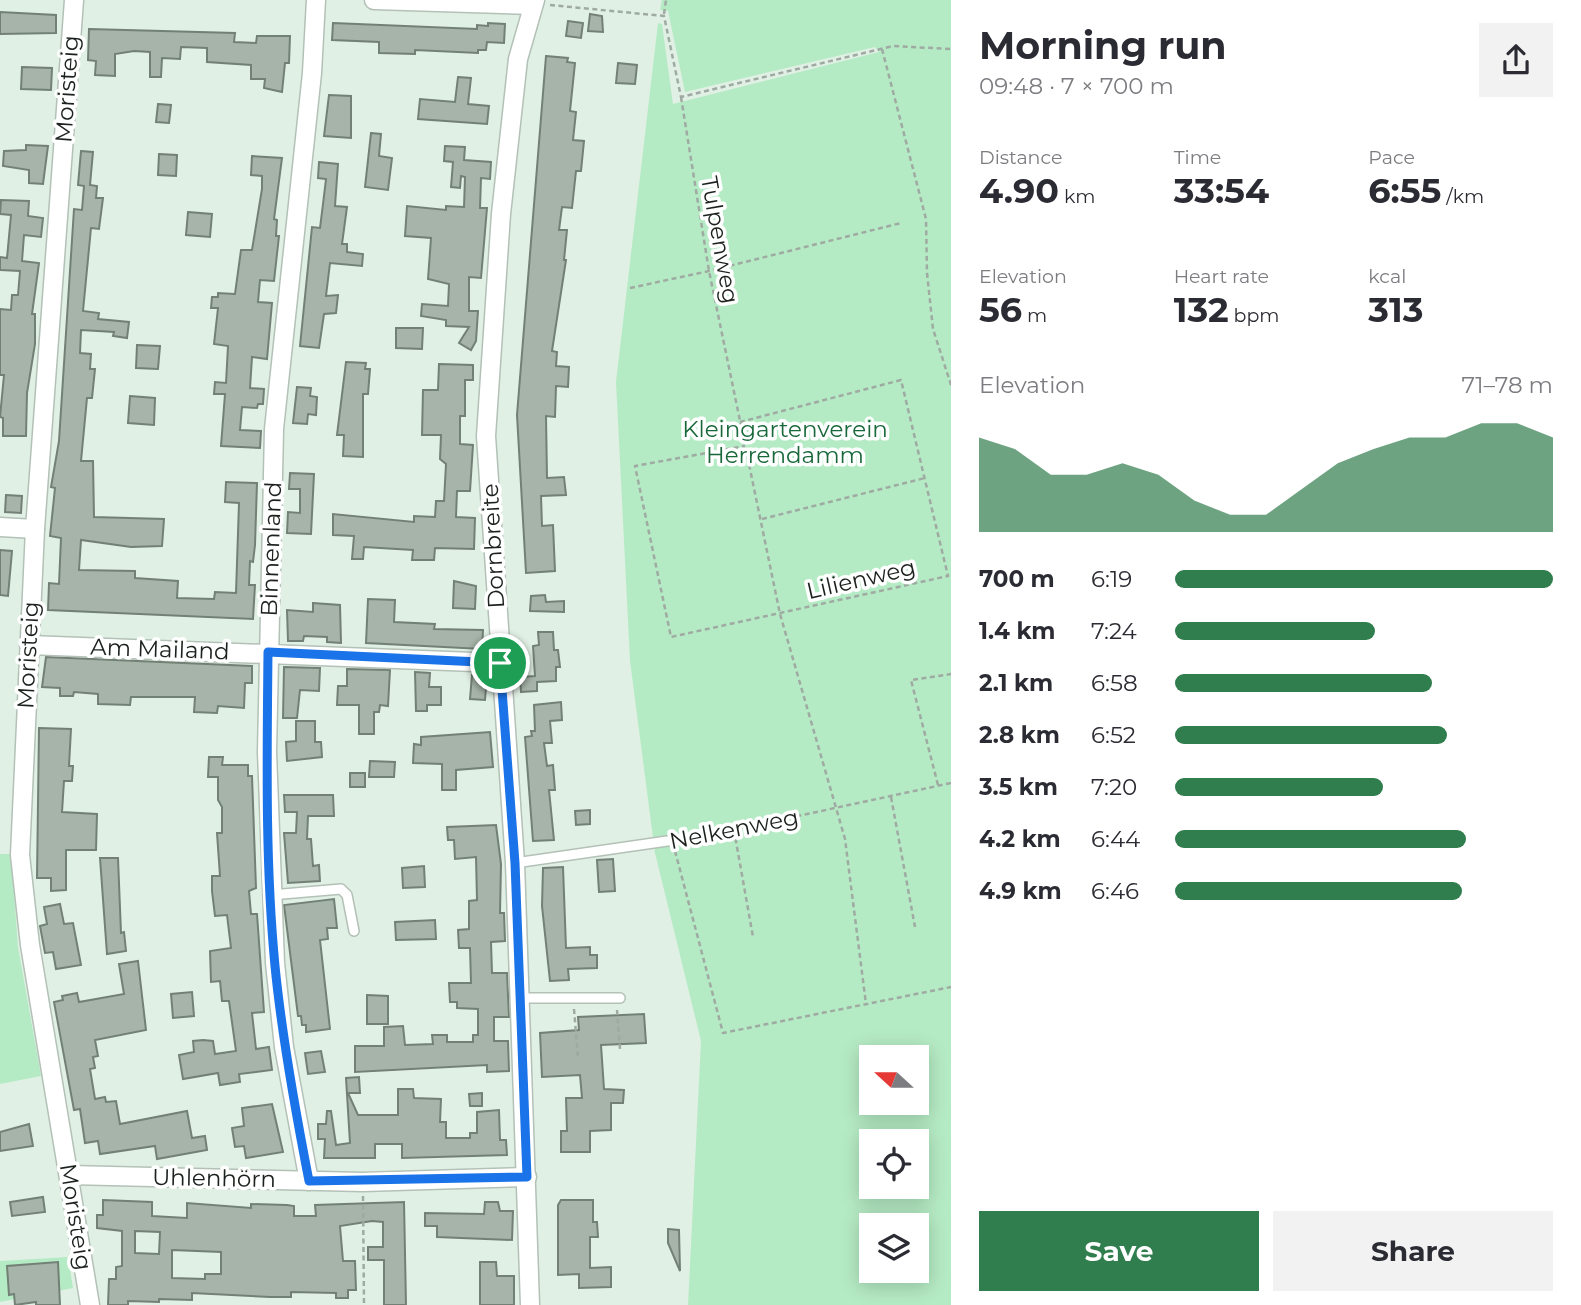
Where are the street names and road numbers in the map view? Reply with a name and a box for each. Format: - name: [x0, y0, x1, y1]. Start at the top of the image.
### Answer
- street label: Moristeig: [49, 34, 85, 144]
- street label: Tulpenweg: [695, 174, 745, 306]
- street label: Binnenland: [255, 481, 287, 617]
- street label: Dornbreite: [476, 483, 510, 609]
- street label: Lilienweg: [804, 553, 918, 605]
- street label: Moristeig: [11, 601, 45, 709]
- street label: Am Mailand: [90, 633, 230, 665]
- street label: Nelkenweg: [667, 803, 801, 855]
- street label: Moristeig: [54, 1162, 98, 1272]
- street label: Uhlenhörn: [152, 1163, 276, 1193]

